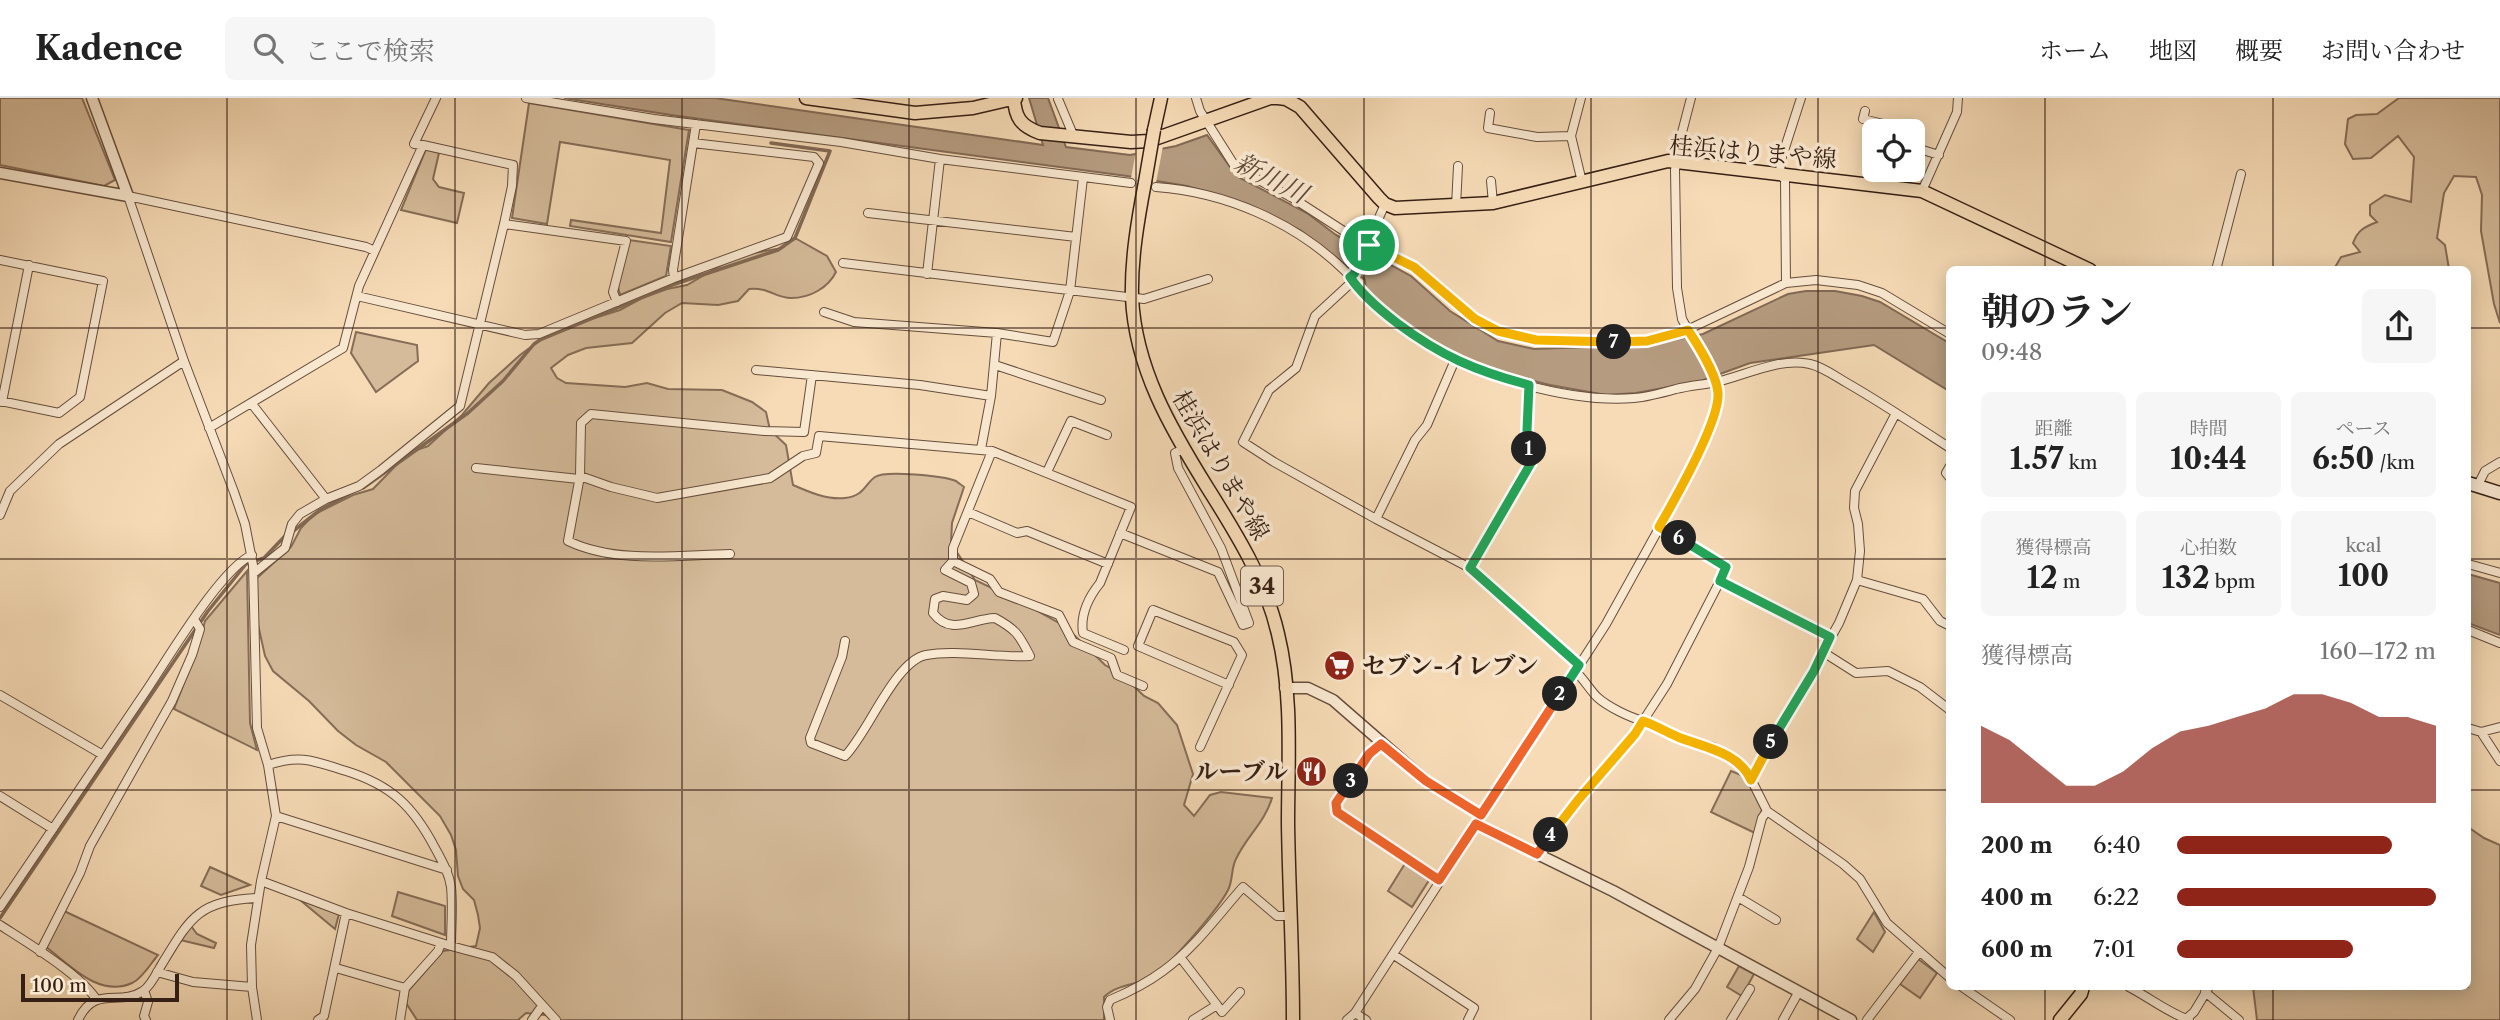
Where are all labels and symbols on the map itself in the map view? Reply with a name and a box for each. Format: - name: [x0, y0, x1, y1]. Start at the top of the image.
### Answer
- street label: 桂浜はりまや線: [1668, 130, 1838, 174]
- water label: 新川川: [1229, 146, 1316, 211]
- pin: [1339, 215, 1399, 275]
- pin: 7: [1596, 324, 1632, 360]
- street label: 桂浜はりまや線: [1166, 385, 1276, 545]
- pin: 1: [1512, 432, 1546, 466]
- pin: 6: [1662, 520, 1696, 556]
- road number: 34: [1241, 566, 1283, 606]
- supermarket icon: セブン-イレブン: [1322, 648, 1356, 682]
- place label: セブン-イレブン: [1362, 651, 1539, 680]
- pin: 2: [1542, 676, 1578, 712]
- pin: 5: [1754, 724, 1788, 760]
- restaurant icon: ルーブル: [1294, 754, 1328, 788]
- place label: ルーブル: [1194, 757, 1288, 786]
- pin: 3: [1334, 764, 1368, 798]
- pin: 4: [1534, 818, 1568, 852]
- scale bar: [21, 971, 178, 1003]

